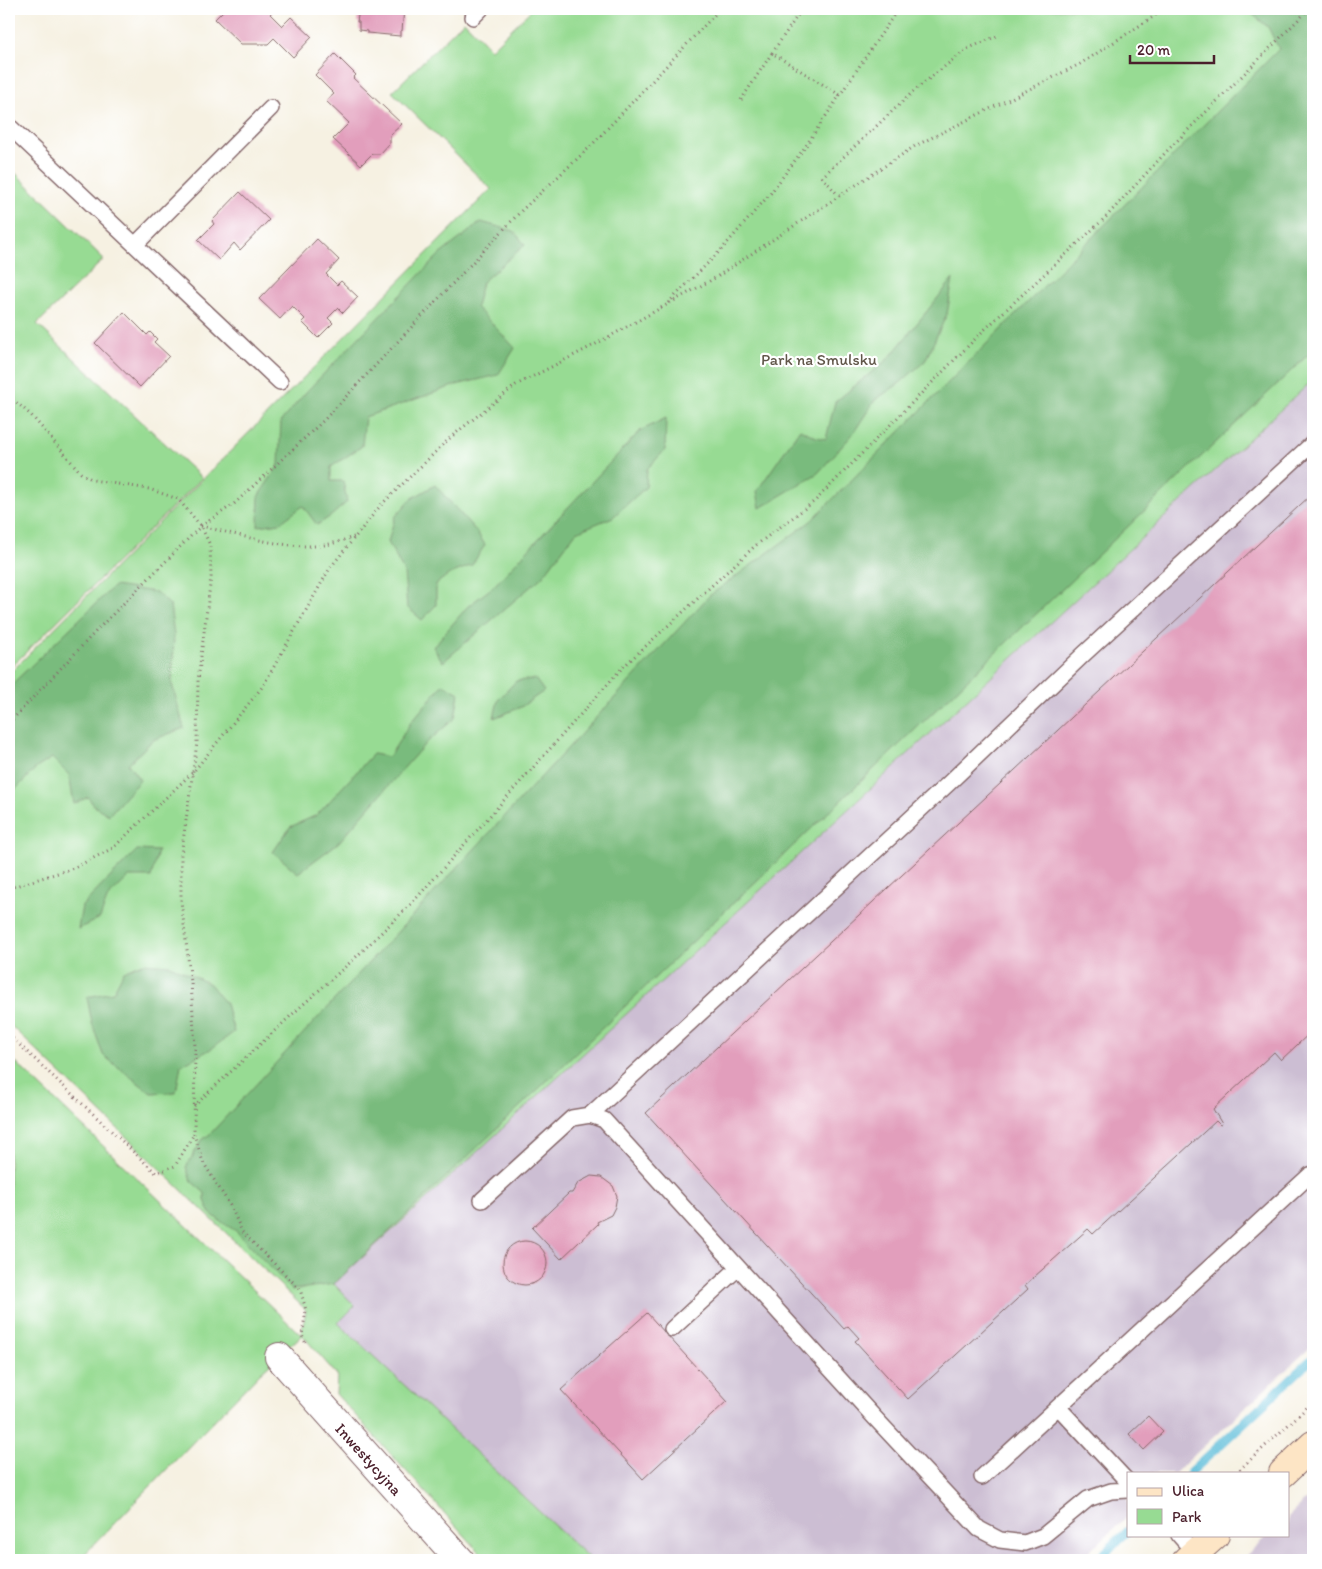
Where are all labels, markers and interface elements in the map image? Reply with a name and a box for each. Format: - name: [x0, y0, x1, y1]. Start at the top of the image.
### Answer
- scale bar: [1130, 32, 1213, 64]
- text: 20 m: [1137, 41, 1171, 59]
- park label: Park na Smulsku: [761, 350, 877, 369]
- street label: Inwestycyjna: [331, 1419, 406, 1500]
- legend: [1127, 1472, 1290, 1536]
- text: Ulica: [1172, 1482, 1205, 1500]
- text: Park: [1172, 1508, 1202, 1526]

